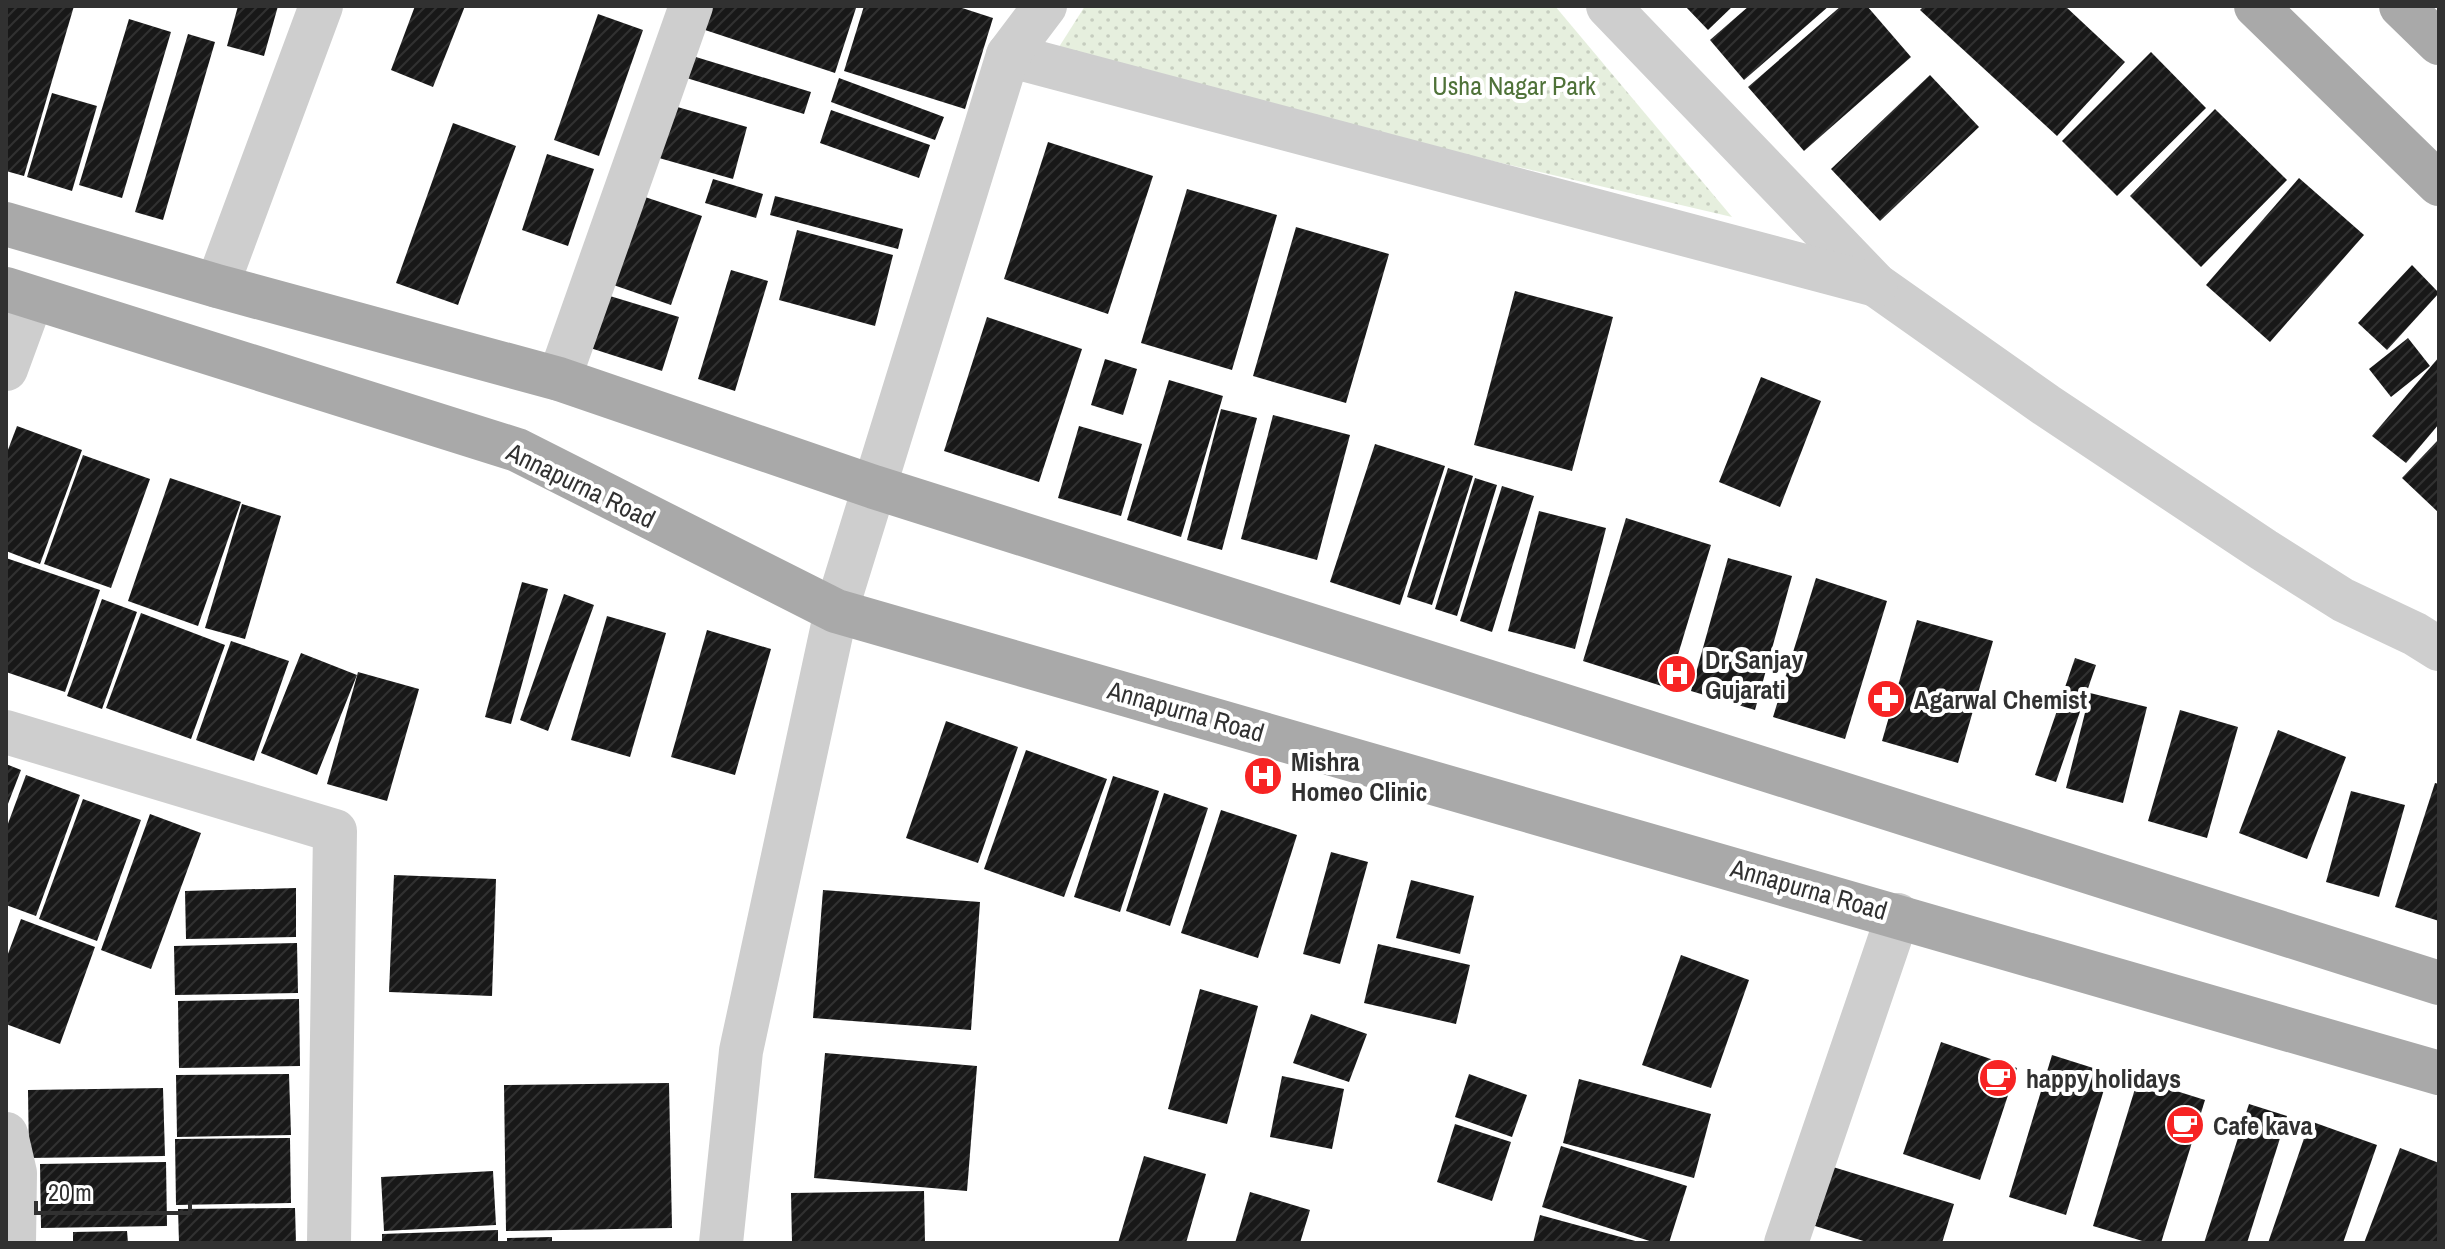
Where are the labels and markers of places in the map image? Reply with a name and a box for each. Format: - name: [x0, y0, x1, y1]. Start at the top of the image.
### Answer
- place label: Dr Sanjay Gujarati: [1705, 642, 1804, 707]
- hospital icon: Dr Sanjay Gujarati: [1656, 653, 1698, 695]
- pharmacy icon: Agarwal Chemist: [1865, 678, 1907, 720]
- place label: Agarwal Chemist: [1914, 682, 2087, 717]
- place label: Mishra Homeo Clinic: [1291, 744, 1427, 809]
- hospital icon: Mishra Homeo Clinic: [1242, 755, 1284, 797]
- cafe icon: happy holidays: [1977, 1057, 2019, 1099]
- place label: happy holidays: [2026, 1061, 2181, 1096]
- cafe icon: Cafe kava: [2164, 1104, 2206, 1146]
- place label: Cafe kava: [2213, 1108, 2313, 1143]

